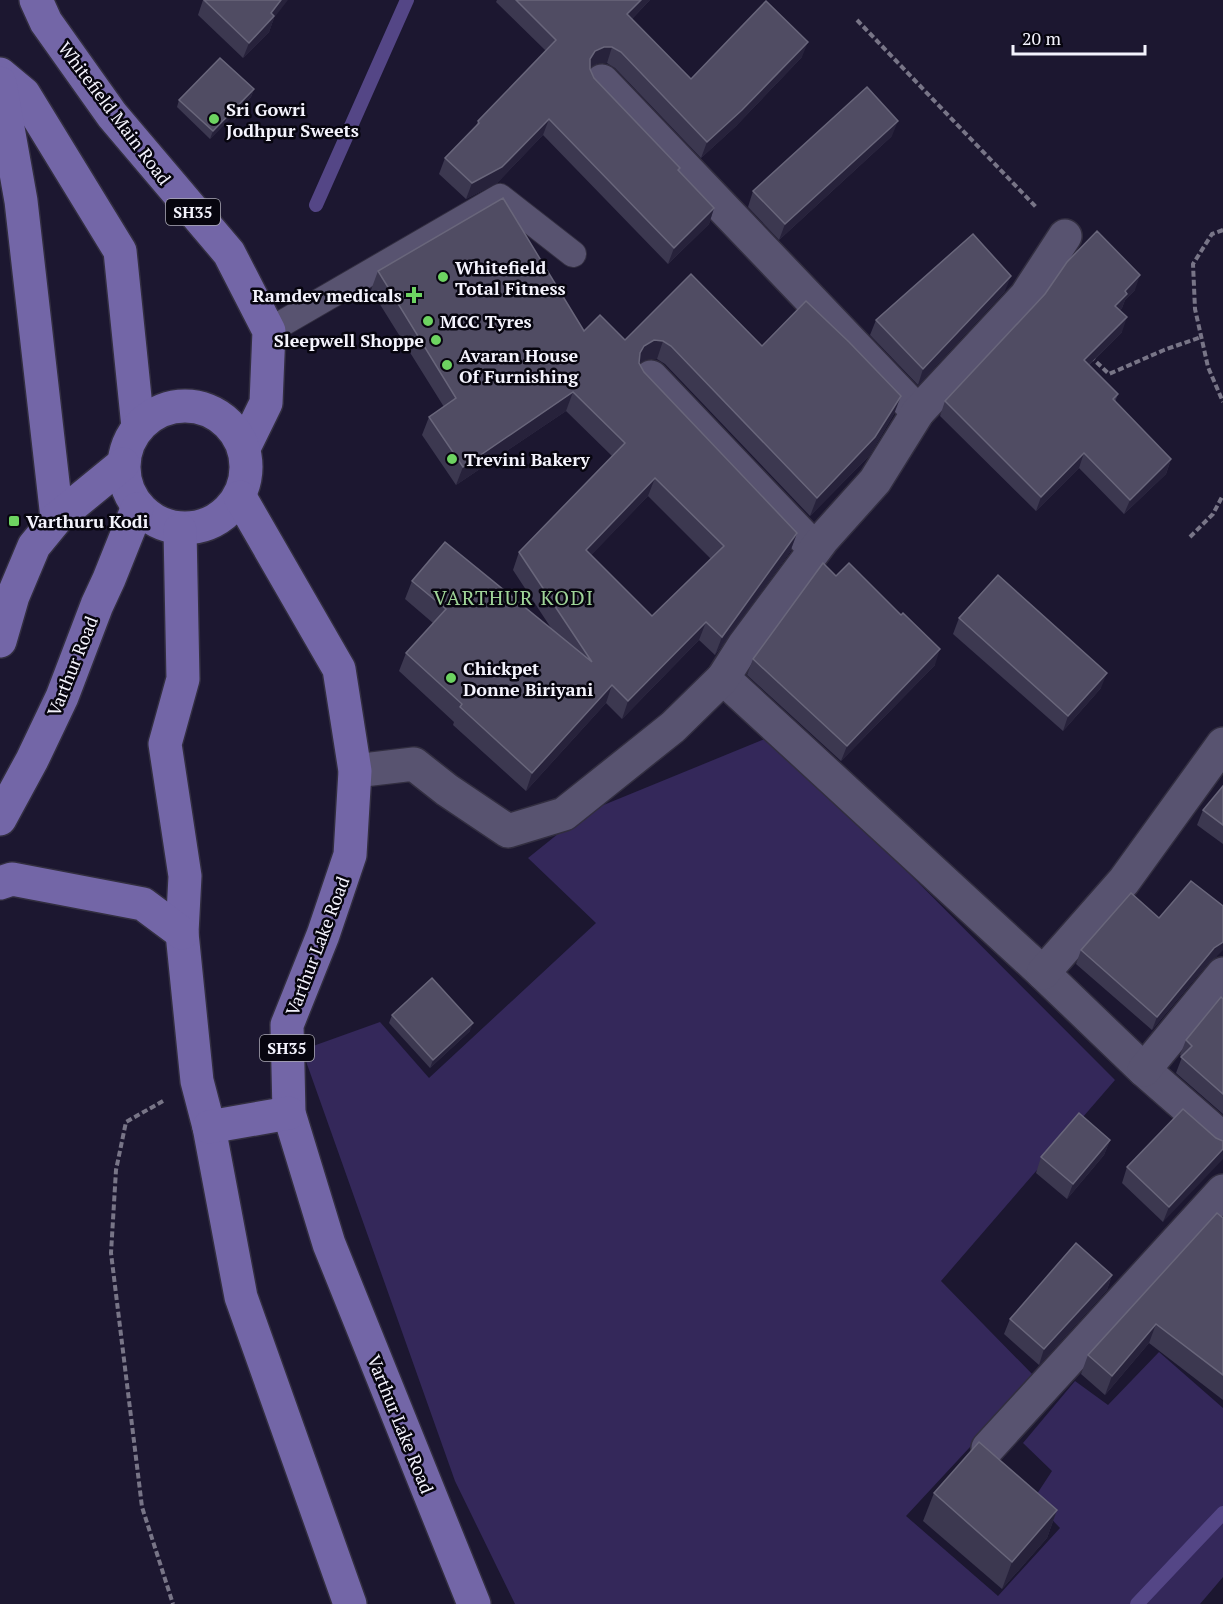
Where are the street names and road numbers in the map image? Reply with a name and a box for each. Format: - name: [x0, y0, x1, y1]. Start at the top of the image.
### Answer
- street label: Whitefield Main Road: [53, 36, 177, 190]
- road number: SH35: [166, 199, 220, 225]
- street label: Varthur Road: [41, 612, 103, 720]
- street label: Varthur Lake Road: [279, 873, 355, 1019]
- road number: SH35: [260, 1035, 314, 1061]
- street label: Varthur Lake Road: [362, 1351, 440, 1497]

